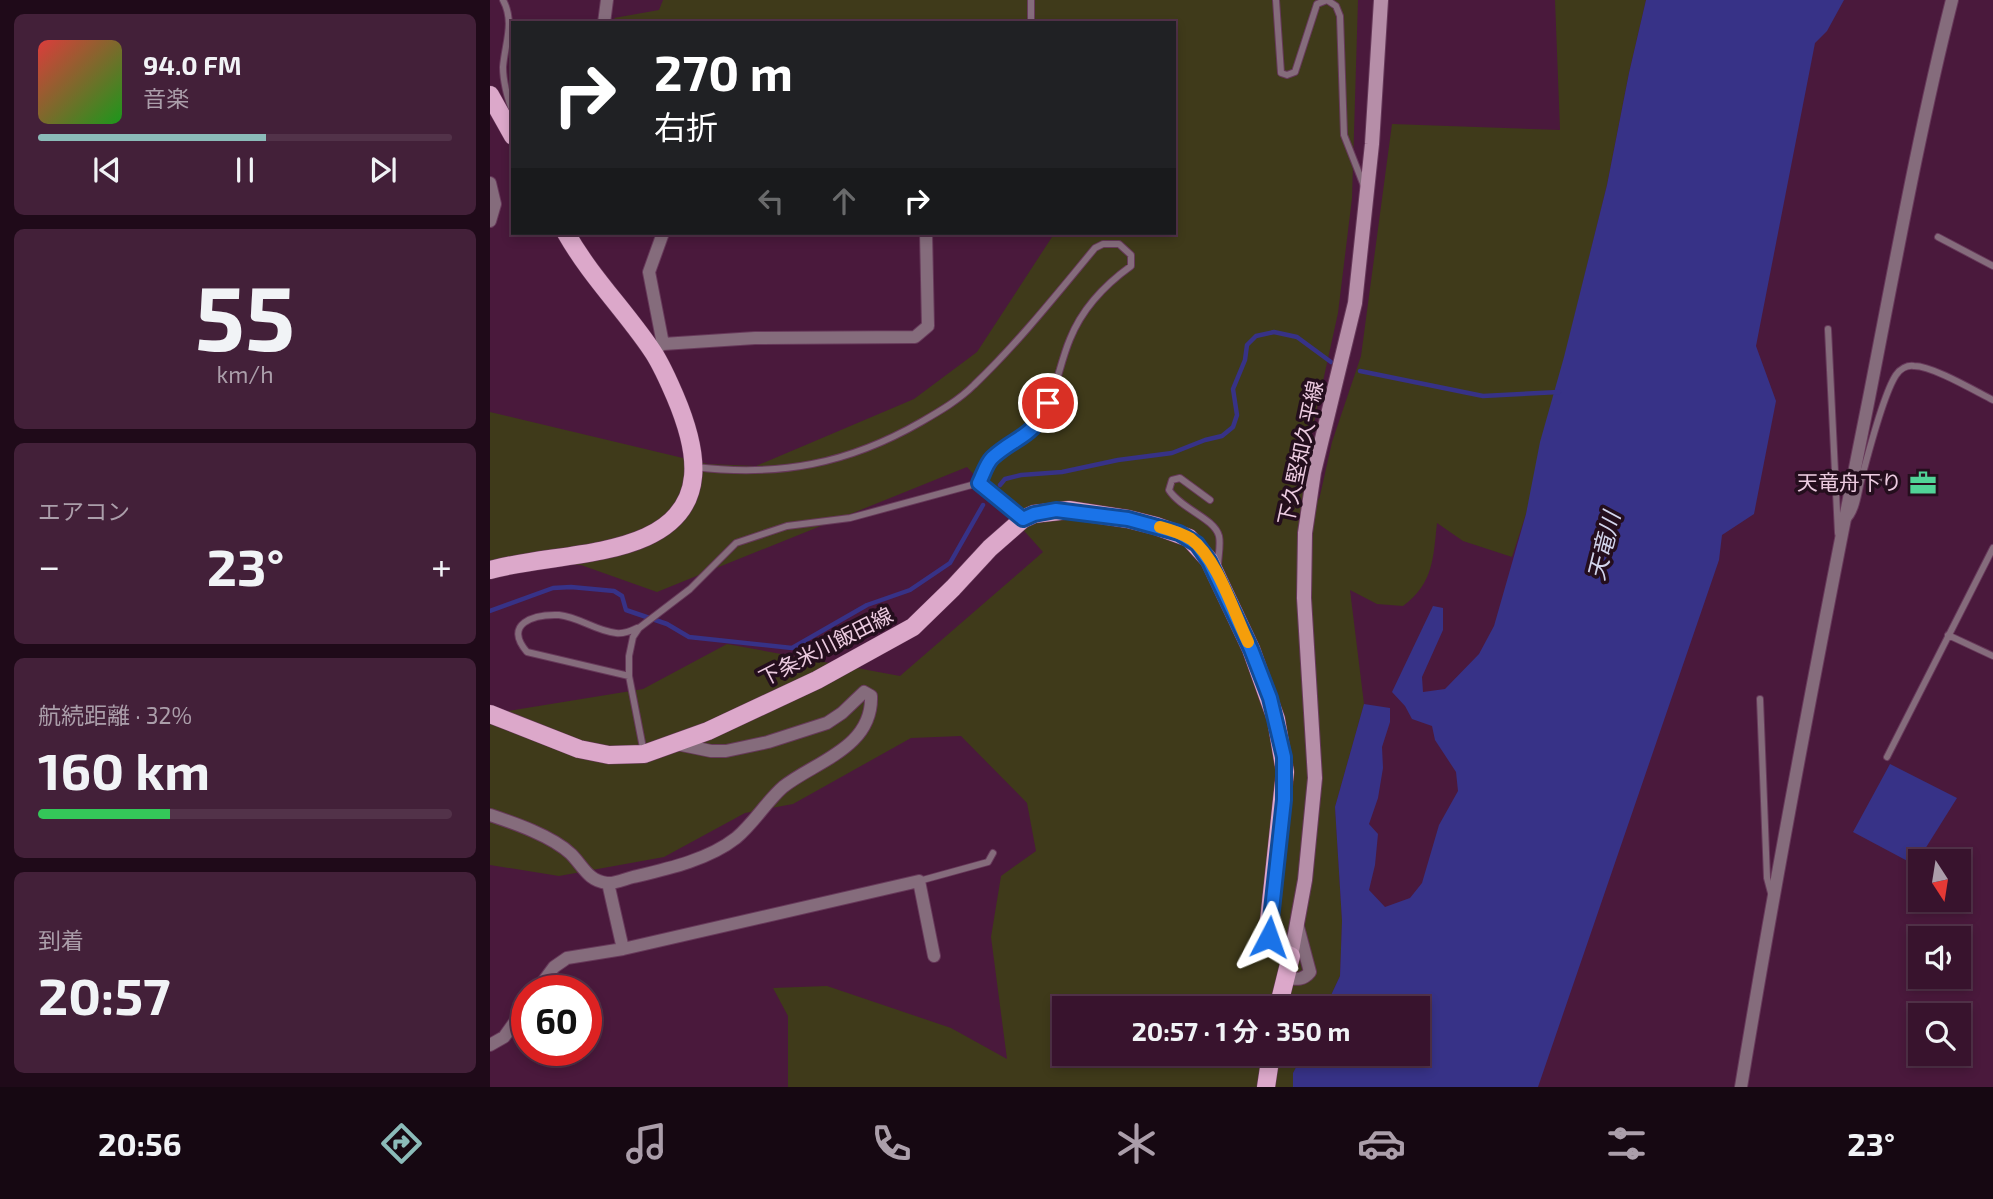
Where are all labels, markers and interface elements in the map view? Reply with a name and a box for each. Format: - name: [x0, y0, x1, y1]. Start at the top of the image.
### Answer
- text: 270 m: [654, 42, 793, 101]
- text: 94.0 FM: [143, 49, 242, 80]
- icon: right: [539, 49, 630, 140]
- text: 音楽: [143, 84, 189, 112]
- text: 右折: [654, 107, 718, 145]
- icon: previous: [88, 151, 126, 189]
- icon: pause: [226, 151, 264, 189]
- icon: next: [364, 151, 402, 189]
- icon: left: [752, 182, 790, 220]
- icon: ahead: [825, 182, 863, 220]
- icon: right: [898, 182, 936, 220]
- text: 55: [195, 260, 295, 369]
- text: km/h: [216, 360, 274, 388]
- pin: [1018, 373, 1078, 433]
- street label: 下久堅知久平線: [1272, 378, 1327, 527]
- icon: arrive: [1029, 384, 1067, 422]
- office icon: 天竜舟下り: [1908, 468, 1938, 498]
- place label: 天竜舟下り: [1797, 469, 1902, 494]
- text: エアコン: [38, 497, 130, 525]
- water label: 天竜川: [1581, 506, 1626, 583]
- text: 23°: [207, 534, 284, 596]
- text: −: [38, 542, 60, 588]
- text: +: [431, 542, 452, 588]
- street label: 下条米川飯田線: [754, 601, 896, 690]
- text: 航続距離 · 32%: [38, 701, 192, 729]
- text: 160 km: [38, 738, 210, 800]
- north arrow: [1908, 849, 1970, 912]
- map controls: [1908, 849, 1971, 1066]
- position arrow: [1232, 900, 1306, 974]
- text: 到着: [38, 926, 84, 954]
- button: sound: [1908, 926, 1971, 989]
- text: 20:57: [38, 963, 171, 1025]
- speed limit sign: 60: [511, 975, 602, 1066]
- button: search: [1908, 1003, 1971, 1066]
- text: 20:57 · 1 分 · 350 m: [1132, 1015, 1350, 1046]
- icon: directions: [377, 1119, 426, 1168]
- icon: music: [622, 1119, 671, 1168]
- icon: phone: [867, 1119, 916, 1168]
- icon: climate: [1112, 1119, 1161, 1168]
- icon: car: [1357, 1119, 1406, 1168]
- icon: filters: [1602, 1119, 1651, 1168]
- text: 20:56: [98, 1124, 182, 1162]
- text: 23°: [1847, 1124, 1895, 1162]

